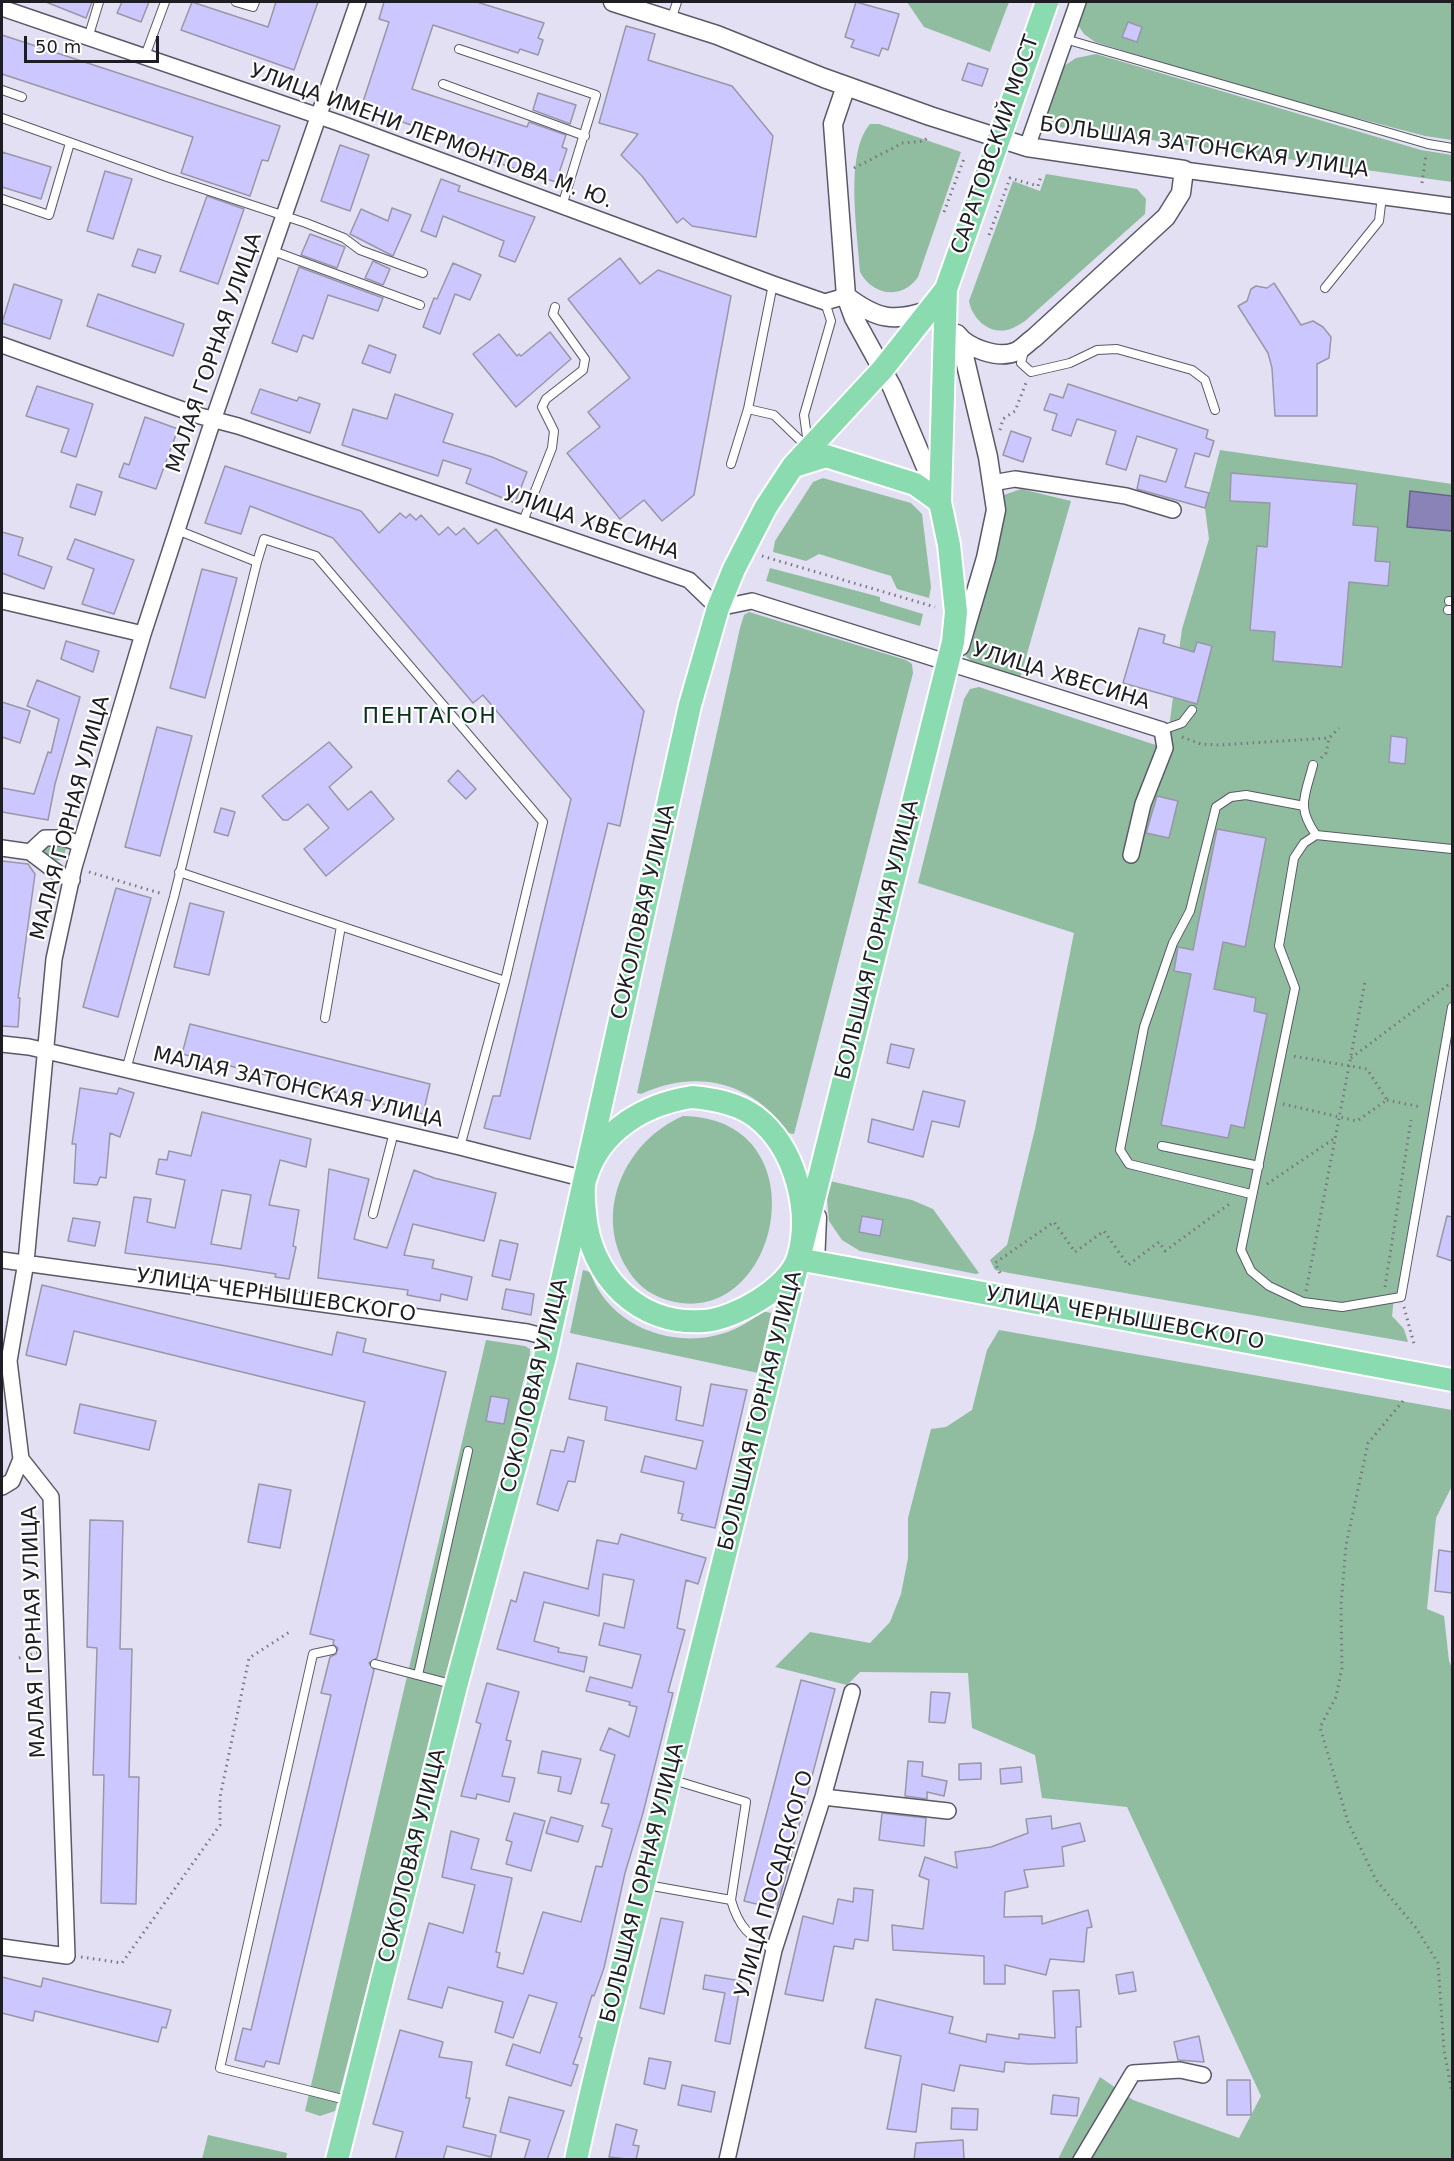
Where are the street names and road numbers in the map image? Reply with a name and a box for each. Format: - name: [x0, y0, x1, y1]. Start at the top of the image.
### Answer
- street label: САРАТОВСКИЙ МОСТ: [947, 32, 1045, 258]
- street label: УЛИЦА ИМЕНИ ЛЕРМОНТОВА М. Ю.: [246, 59, 616, 215]
- street label: БОЛЬШАЯ ЗАТОНСКАЯ УЛИЦА: [1038, 112, 1370, 184]
- street label: МАЛАЯ ГОРНАЯ УЛИЦА: [162, 230, 268, 476]
- street label: УЛИЦА ХВЕСИНА: [500, 482, 682, 566]
- street label: УЛИЦА ХВЕСИНА: [969, 638, 1153, 716]
- street label: МАЛАЯ ГОРНАЯ УЛИЦА: [26, 693, 116, 943]
- street label: БОЛЬШАЯ ГОРНАЯ УЛИЦА: [831, 797, 925, 1083]
- street label: СОКОЛОВАЯ УЛИЦА: [607, 802, 681, 1022]
- street label: МАЛАЯ ЗАТОНСКАЯ УЛИЦА: [150, 1042, 446, 1134]
- street label: УЛИЦА ЧЕРНЫШЕВСКОГО: [135, 1264, 417, 1328]
- street label: БОЛЬШАЯ ГОРНАЯ УЛИЦА: [714, 1268, 808, 1554]
- street label: СОКОЛОВАЯ УЛИЦА: [496, 1276, 574, 1496]
- street label: УЛИЦА ЧЕРНЫШЕВСКОГО: [984, 1282, 1266, 1356]
- street label: МАЛАЯ ГОРНАЯ УЛИЦА: [18, 1505, 52, 1759]
- street label: БОЛЬШАЯ ГОРНАЯ УЛИЦА: [596, 1740, 690, 2026]
- street label: СОКОЛОВАЯ УЛИЦА: [374, 1746, 452, 1966]
- street label: УЛИЦА ПОСАДСКОГО: [731, 1768, 819, 2000]

